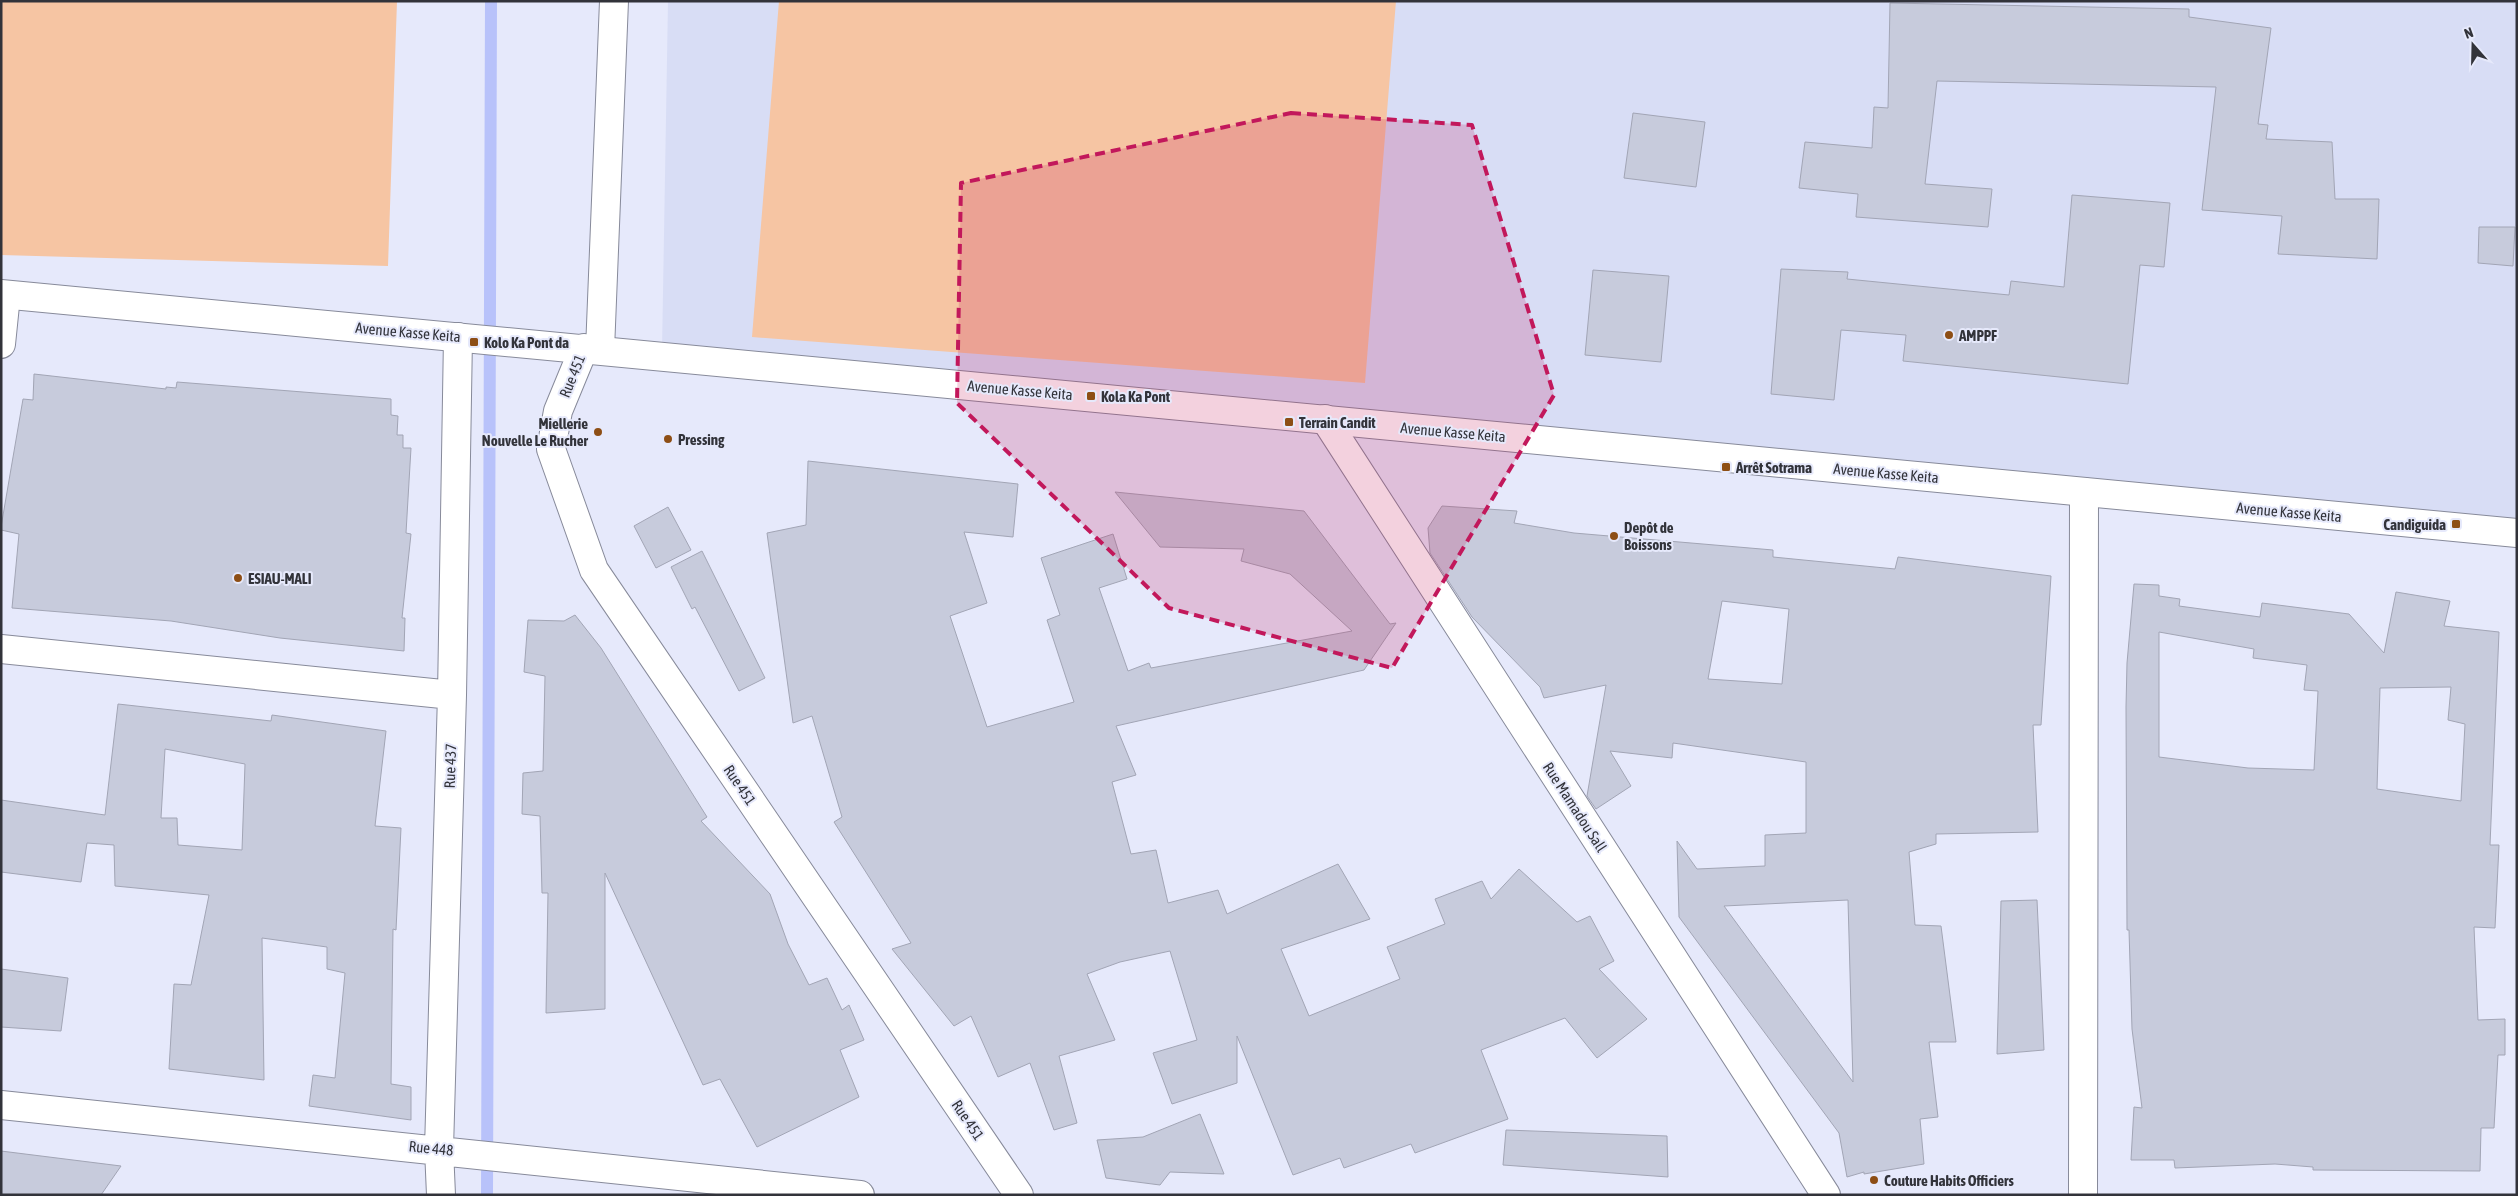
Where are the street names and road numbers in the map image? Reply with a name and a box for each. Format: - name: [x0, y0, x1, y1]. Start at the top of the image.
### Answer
- street label: Avenue Kasse Keita: [355, 319, 461, 345]
- street label: Rue 451: [556, 352, 588, 400]
- street label: Avenue Kasse Keita: [967, 377, 1073, 403]
- street label: Avenue Kasse Keita: [1400, 419, 1506, 445]
- street label: Avenue Kasse Keita: [1833, 460, 1939, 486]
- street label: Avenue Kasse Keita: [2236, 499, 2342, 525]
- street label: Rue 437: [441, 743, 459, 789]
- street label: Rue Mamadou Sall: [1540, 759, 1610, 855]
- street label: Rue 451: [720, 762, 760, 808]
- street label: Rue 451: [948, 1097, 988, 1143]
- street label: Rue 448: [408, 1137, 454, 1159]

